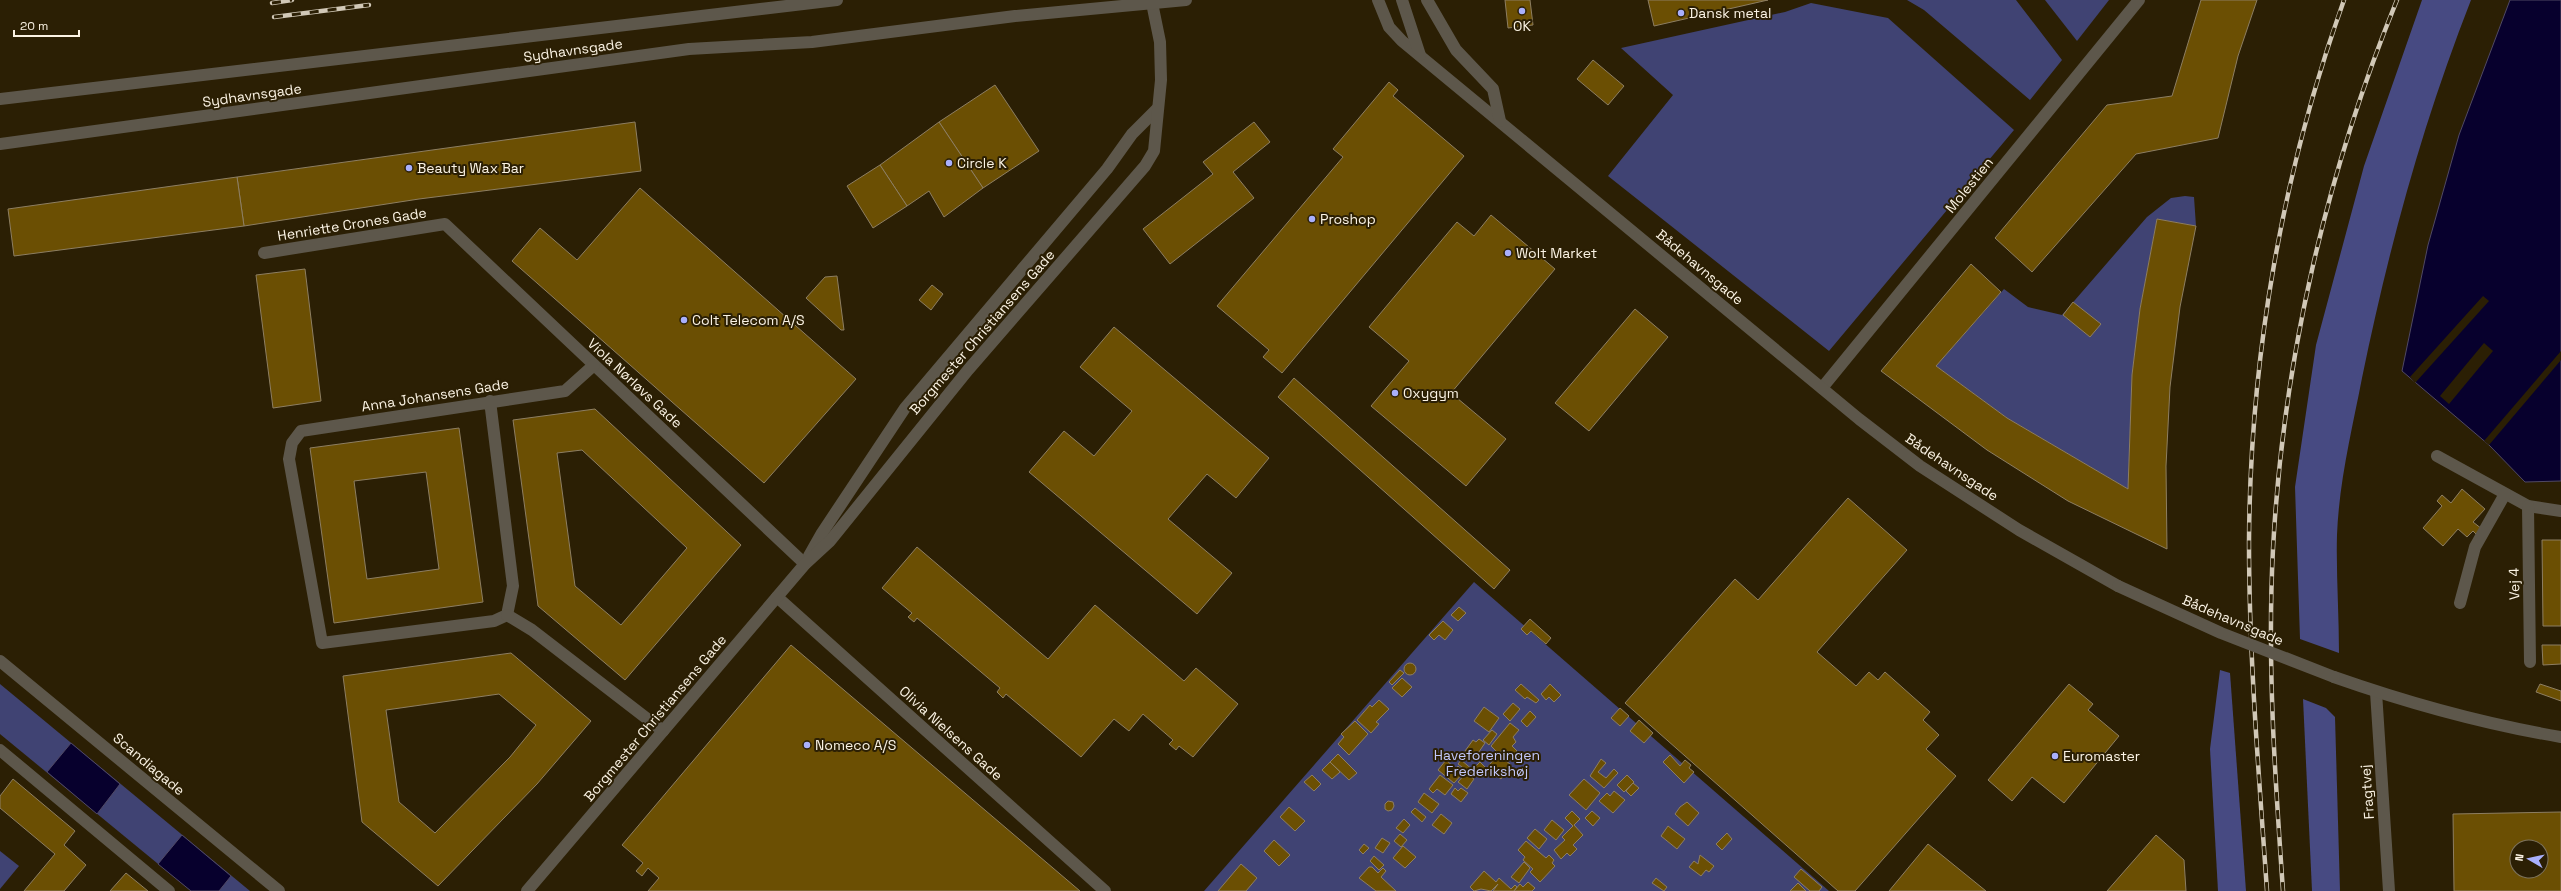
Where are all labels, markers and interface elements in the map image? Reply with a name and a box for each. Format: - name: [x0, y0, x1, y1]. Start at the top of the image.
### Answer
- place label: Dansk metal: [1689, 4, 1771, 22]
- marker: OK: [1517, 6, 1527, 16]
- marker: Dansk metal: [1676, 8, 1686, 18]
- scale bar: [14, 12, 79, 38]
- place label: OK: [1513, 17, 1531, 35]
- text: 20 m: [20, 18, 48, 34]
- street label: Sydhavnsgade: [522, 34, 624, 66]
- street label: Sydhavnsgade: [201, 79, 303, 111]
- place label: Circle K: [957, 154, 1007, 172]
- street label: Molestien: [1941, 154, 1997, 216]
- marker: Circle K: [944, 158, 954, 168]
- place label: Beauty Wax Bar: [417, 159, 524, 177]
- marker: Beauty Wax Bar: [404, 163, 414, 173]
- street label: Henriette Crones Gade: [276, 203, 428, 245]
- place label: Proshop: [1320, 210, 1376, 228]
- marker: Proshop: [1307, 214, 1317, 224]
- street label: Bådehavnsgade: [1653, 225, 1747, 309]
- place label: Wolt Market: [1516, 244, 1597, 262]
- street label: Borgmester Christiansens Gade: [906, 246, 1058, 418]
- marker: Wolt Market: [1503, 248, 1513, 258]
- place label: Colt Telecom A/S: [692, 311, 805, 329]
- marker: Colt Telecom A/S: [679, 315, 689, 325]
- street label: Viola Nørløvs Gade: [584, 334, 686, 432]
- street label: Anna Johansens Gade: [360, 374, 510, 416]
- place label: Oxygym: [1403, 384, 1459, 402]
- marker: Oxygym: [1390, 388, 1400, 398]
- street label: Bådehavnsgade: [1902, 429, 2002, 505]
- street label: Vej 4: [2505, 567, 2523, 600]
- street label: Bådehavnsgade: [2180, 591, 2286, 649]
- street label: Borgmester Christiansens Gade: [580, 631, 730, 805]
- street label: Olivia Nielsens Gade: [896, 682, 1006, 784]
- street label: Scandiagade: [109, 729, 189, 799]
- place label: Nomeco A/S: [815, 736, 896, 754]
- marker: Nomeco A/S: [802, 740, 812, 750]
- park label: Haveforeningen Frederikshøj: [1434, 746, 1540, 780]
- place label: Euromaster: [2063, 747, 2140, 765]
- marker: Euromaster: [2050, 751, 2060, 761]
- street label: Fragtvej: [2356, 764, 2378, 820]
- north arrow: [2509, 839, 2549, 879]
- text: N: [2512, 853, 2527, 862]

